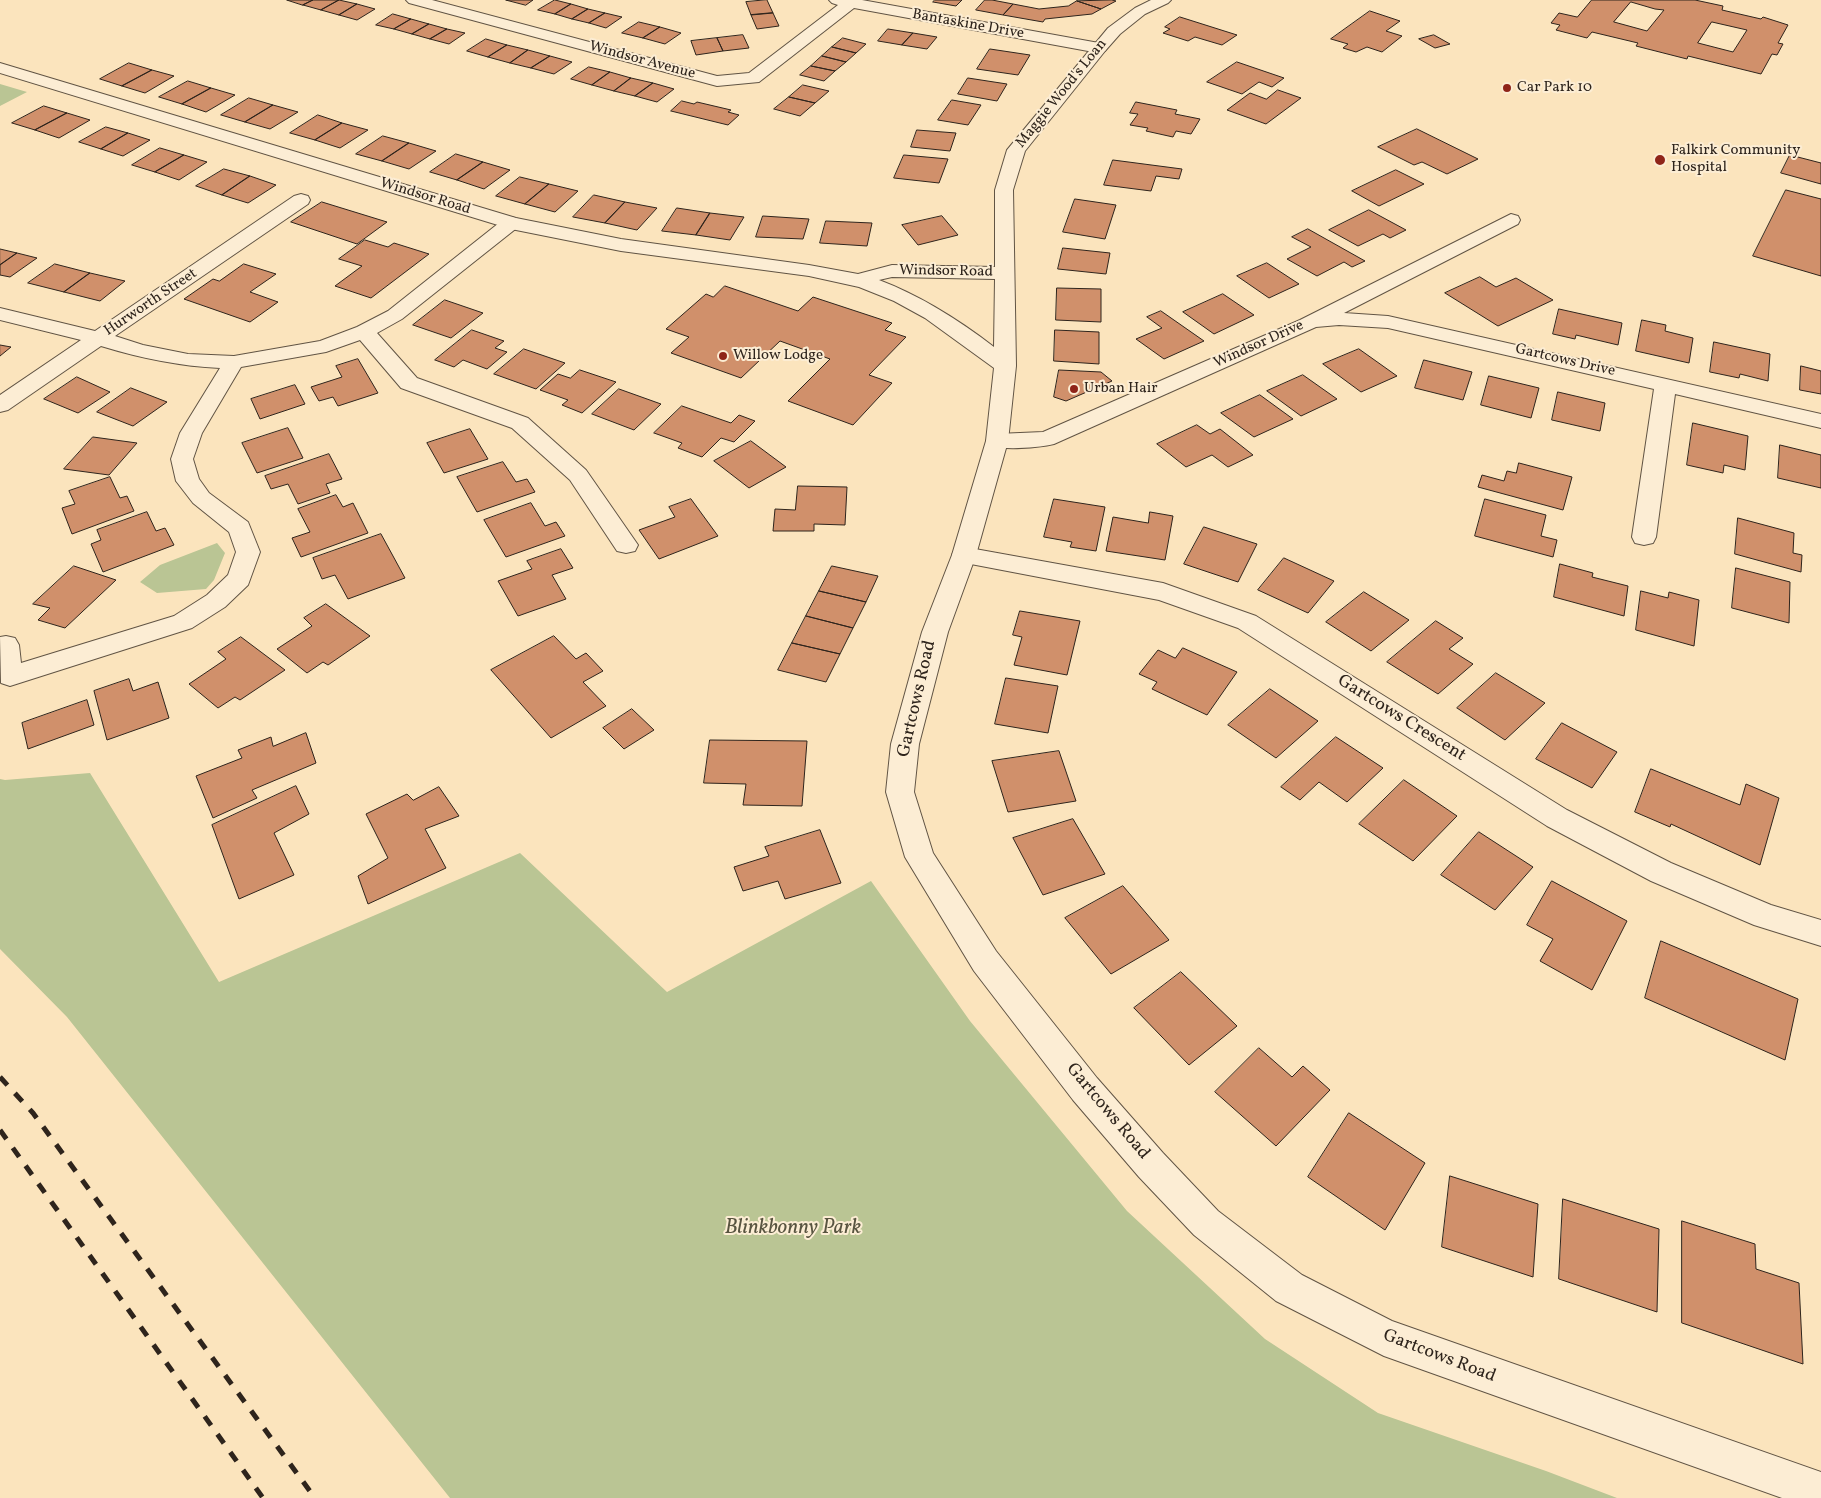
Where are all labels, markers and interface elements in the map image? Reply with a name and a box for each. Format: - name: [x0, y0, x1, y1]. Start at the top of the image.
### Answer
- street label: Bantaskine Drive: [911, 6, 1025, 44]
- street label: Maggie Wood's Loan: [1013, 36, 1111, 152]
- street label: Windsor Avenue: [587, 38, 697, 84]
- place label: Car Park 10: [1517, 79, 1592, 97]
- marker: Car Park 10: [1501, 82, 1513, 94]
- place label: Falkirk Community Hospital: [1671, 142, 1800, 177]
- marker: Falkirk Community Hospital: [1653, 153, 1667, 167]
- street label: Windsor Road: [377, 175, 473, 219]
- street label: Windsor Road: [899, 262, 993, 282]
- street label: Hurworth Street: [101, 265, 201, 341]
- street label: Windsor Drive: [1211, 317, 1307, 373]
- street label: Gartcows Drive: [1513, 341, 1617, 381]
- place label: Willow Lodge: [733, 347, 823, 365]
- marker: Willow Lodge: [717, 350, 729, 362]
- place label: Urban Hair: [1084, 380, 1158, 398]
- marker: Urban Hair: [1068, 383, 1080, 395]
- street label: Gartcows Road: [894, 639, 942, 759]
- street label: Gartcows Crescent: [1333, 671, 1469, 767]
- street label: Gartcows Road: [1060, 1059, 1154, 1165]
- park label: Blinkbonny Park: [725, 1216, 861, 1242]
- street label: Gartcows Road: [1380, 1326, 1498, 1388]

